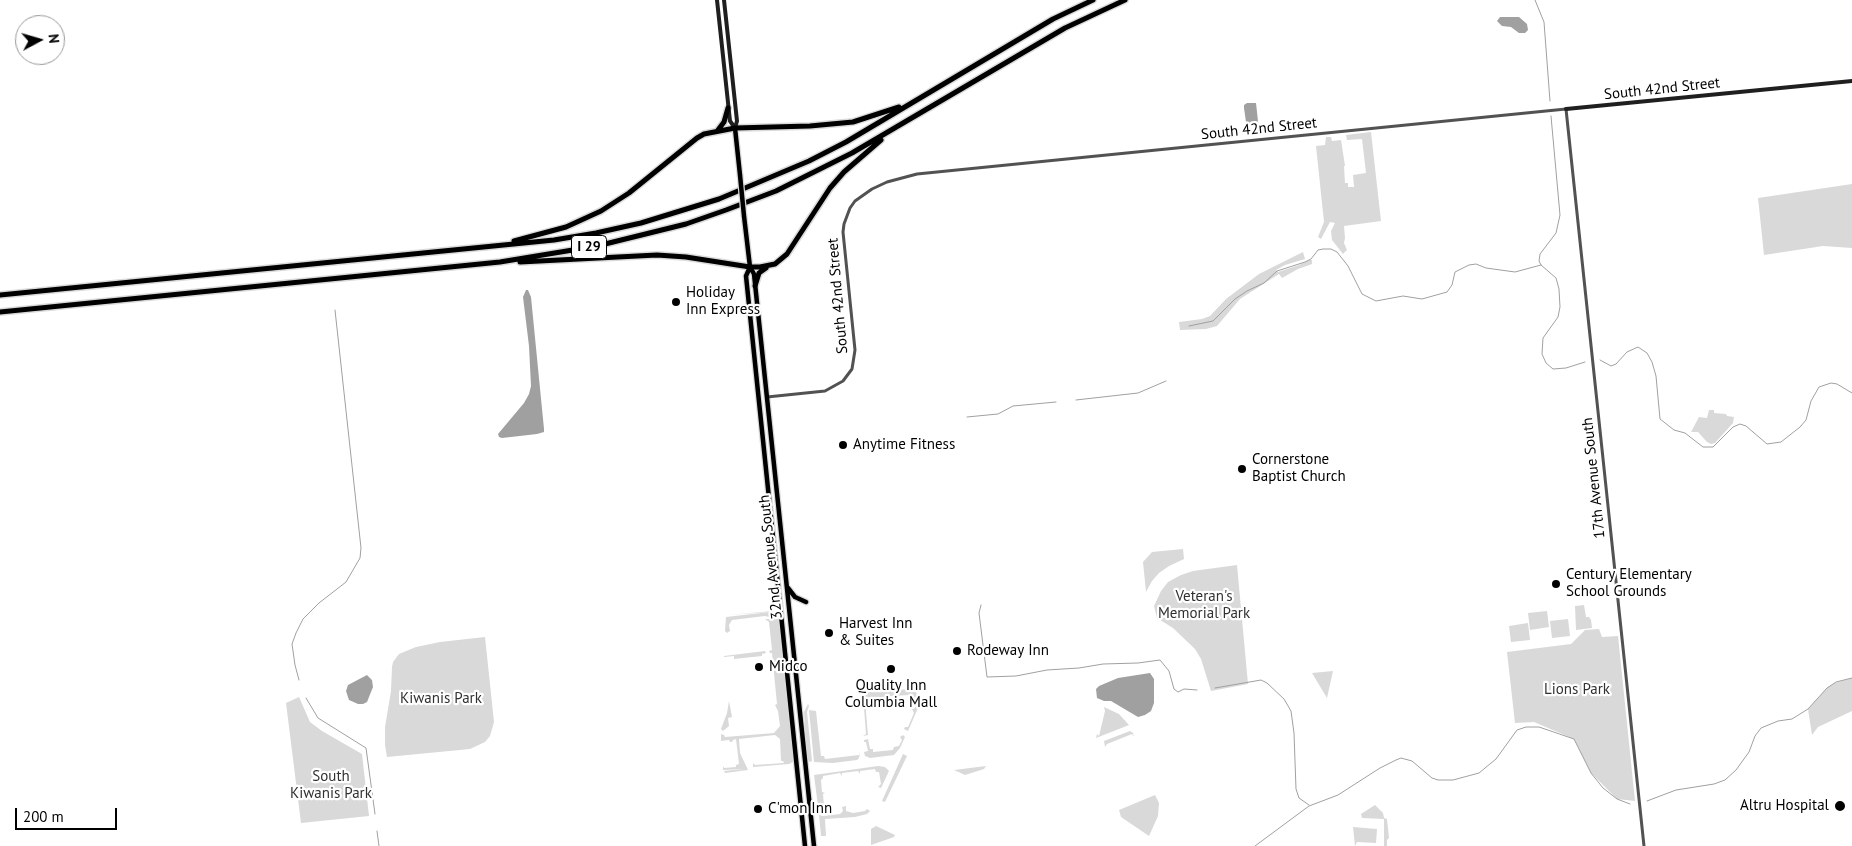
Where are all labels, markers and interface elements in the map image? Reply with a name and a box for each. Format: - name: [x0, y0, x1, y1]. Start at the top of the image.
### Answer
- north arrow: [15, 15, 65, 65]
- text: N: [44, 33, 63, 44]
- street label: South 42nd Street: [1603, 74, 1721, 104]
- street label: South 42nd Street: [1200, 114, 1318, 144]
- road number: I 29: [572, 236, 606, 258]
- street label: South 42nd Street: [824, 237, 852, 355]
- place label: Holiday Inn Express: [686, 284, 760, 319]
- marker: Holiday Inn Express: [670, 296, 682, 308]
- street label: 17th Avenue South: [1579, 417, 1609, 539]
- place label: Anytime Fitness: [853, 436, 955, 454]
- marker: Anytime Fitness: [837, 439, 849, 451]
- place label: Cornerstone Baptist Church: [1252, 451, 1346, 486]
- marker: Cornerstone Baptist Church: [1236, 463, 1248, 475]
- street label: 32nd Avenue South: [756, 494, 786, 620]
- place label: Century Elementary School Grounds: [1566, 566, 1692, 601]
- marker: Century Elementary School Grounds: [1550, 578, 1562, 590]
- park label: Veteran's Memorial Park: [1158, 588, 1250, 623]
- place label: Harvest Inn & Suites: [839, 615, 912, 650]
- marker: Harvest Inn & Suites: [823, 627, 835, 639]
- place label: Rodeway Inn: [967, 642, 1049, 660]
- marker: Rodeway Inn: [951, 645, 963, 657]
- place label: Midco: [769, 658, 807, 676]
- marker: Midco: [753, 661, 765, 673]
- marker: Quality Inn Columbia Mall: [885, 663, 897, 675]
- place label: Quality Inn Columbia Mall: [845, 677, 937, 712]
- park label: Lions Park: [1544, 681, 1610, 699]
- park label: Kiwanis Park: [400, 690, 482, 708]
- park label: South Kiwanis Park: [290, 768, 372, 803]
- place label: Altru Hospital: [1740, 797, 1829, 815]
- scale bar: [18, 798, 120, 830]
- marker: Altru Hospital: [1833, 799, 1847, 813]
- place label: C'mon Inn: [768, 800, 832, 818]
- marker: C'mon Inn: [752, 803, 764, 815]
- text: 200 m: [23, 807, 64, 826]

